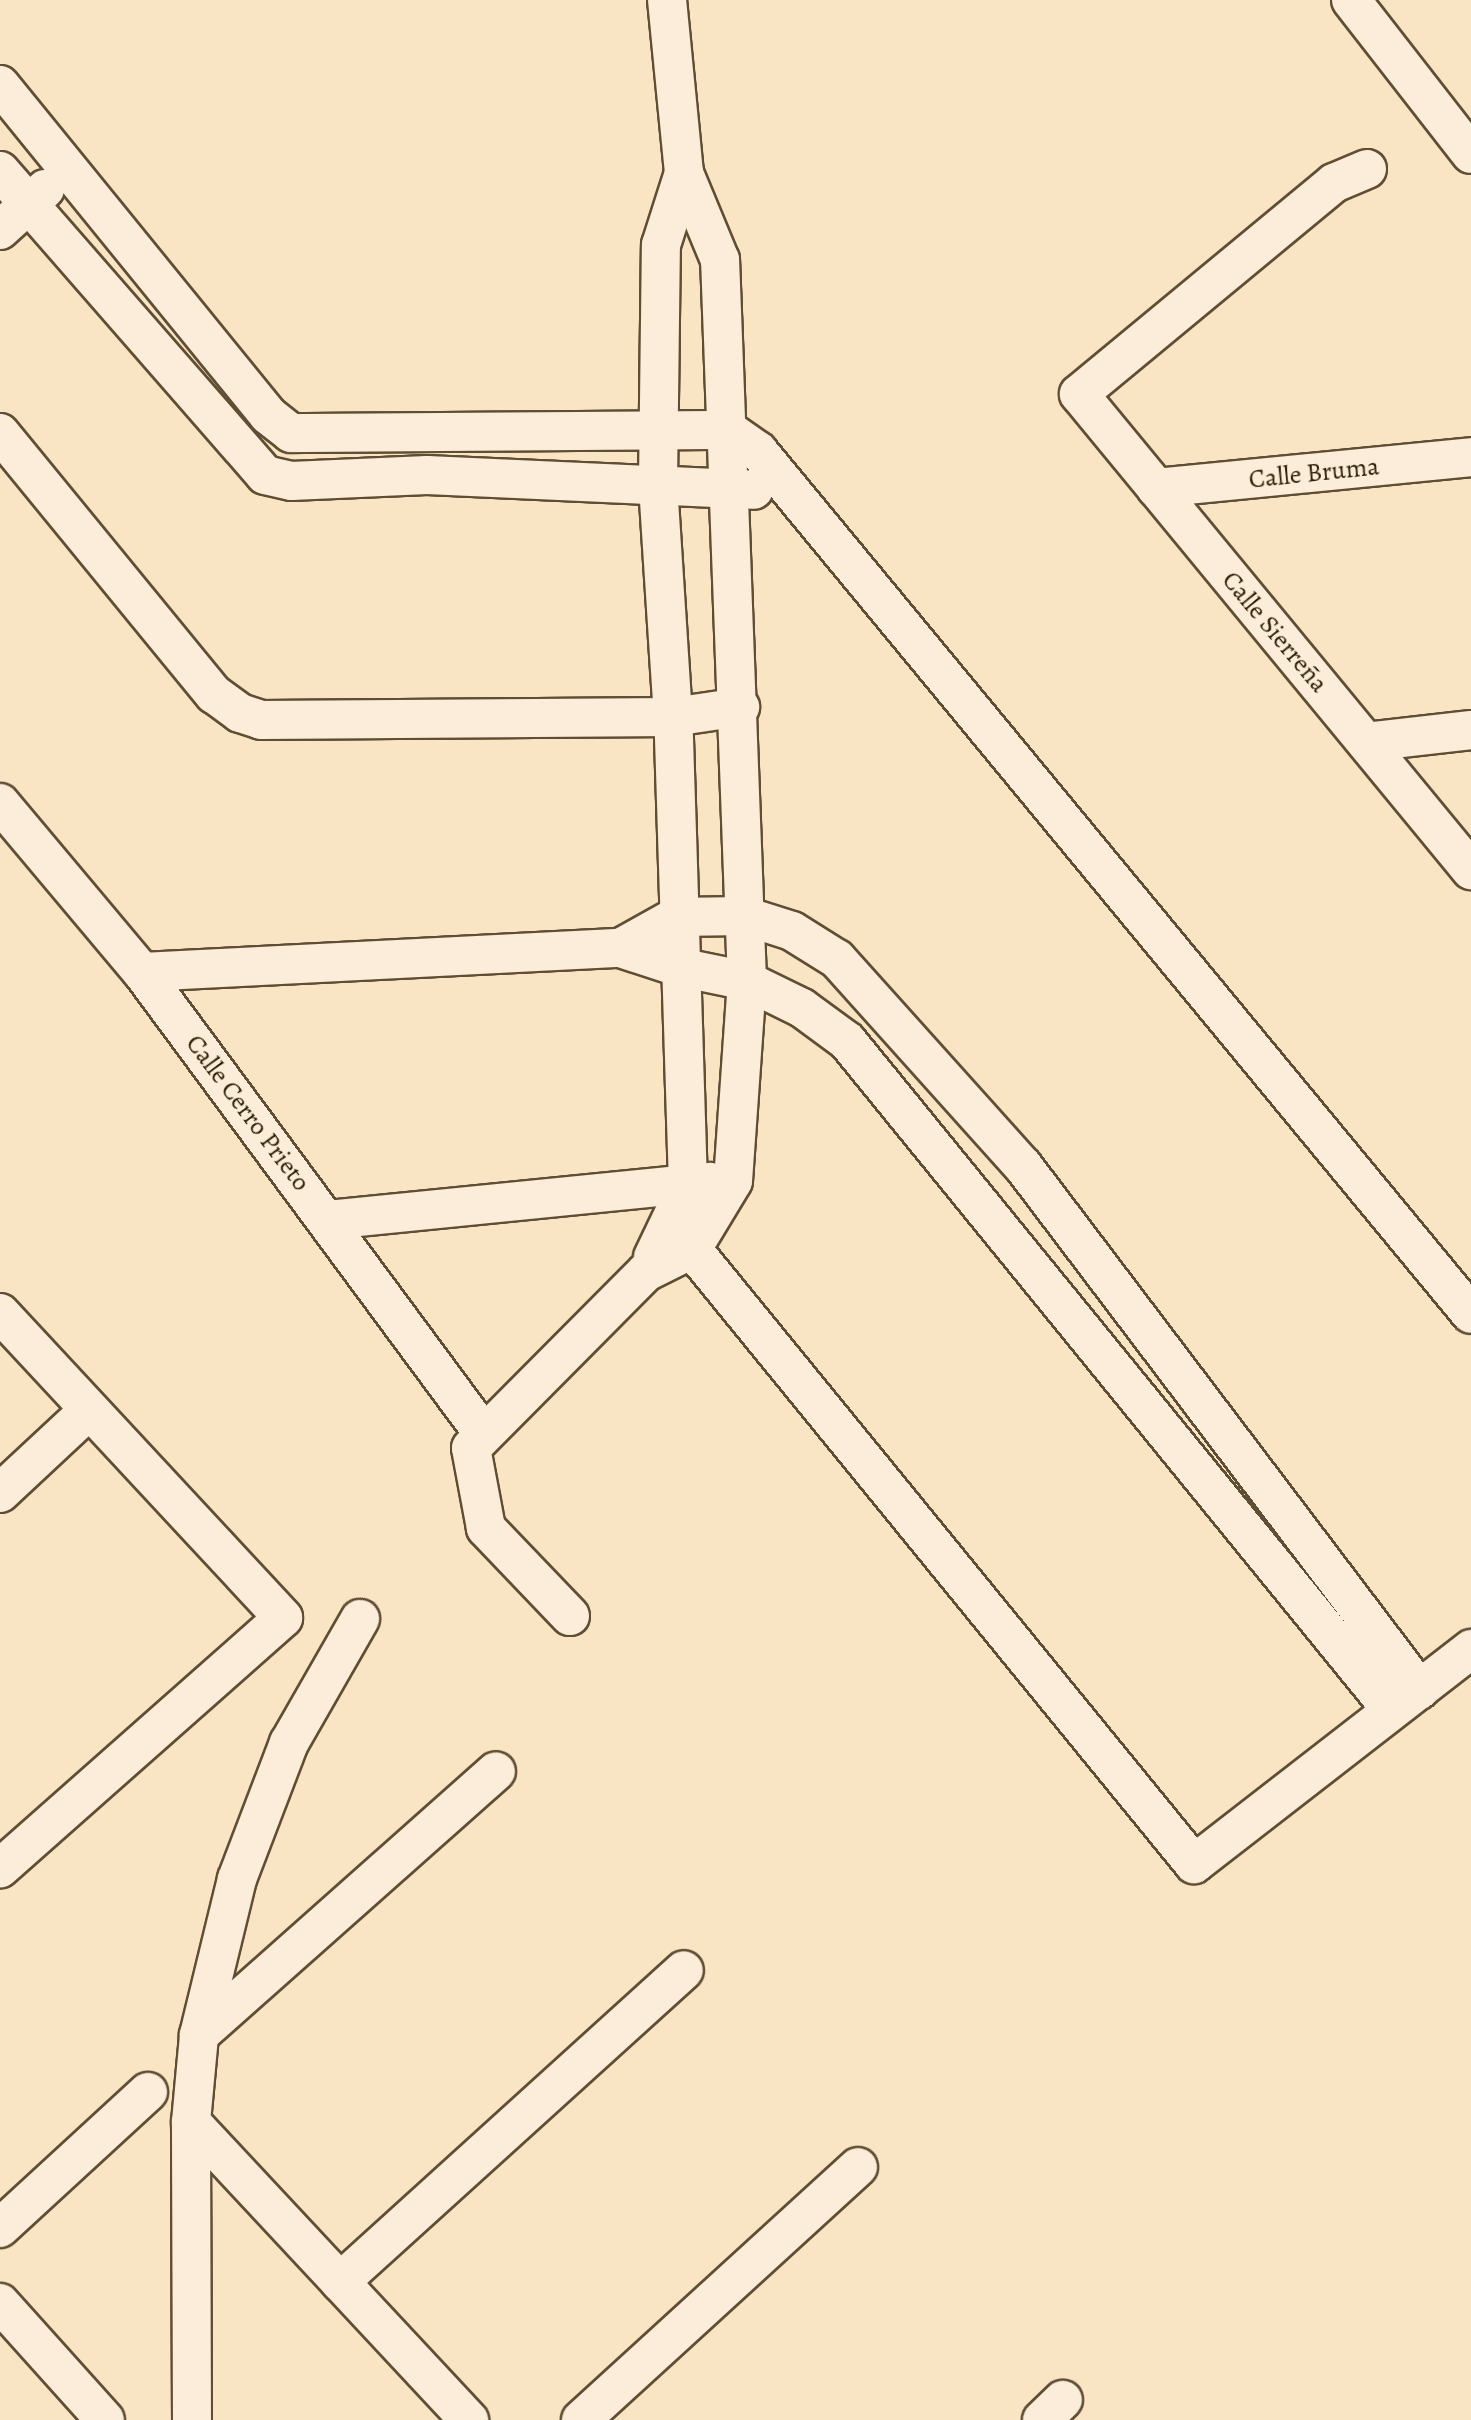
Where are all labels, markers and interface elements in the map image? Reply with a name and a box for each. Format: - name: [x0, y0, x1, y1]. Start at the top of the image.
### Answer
- street label: Calle Bruma: [1247, 451, 1381, 495]
- street label: Calle Sierreña: [1215, 565, 1335, 699]
- street label: Calle Cerro Prieto: [179, 1029, 317, 1197]

